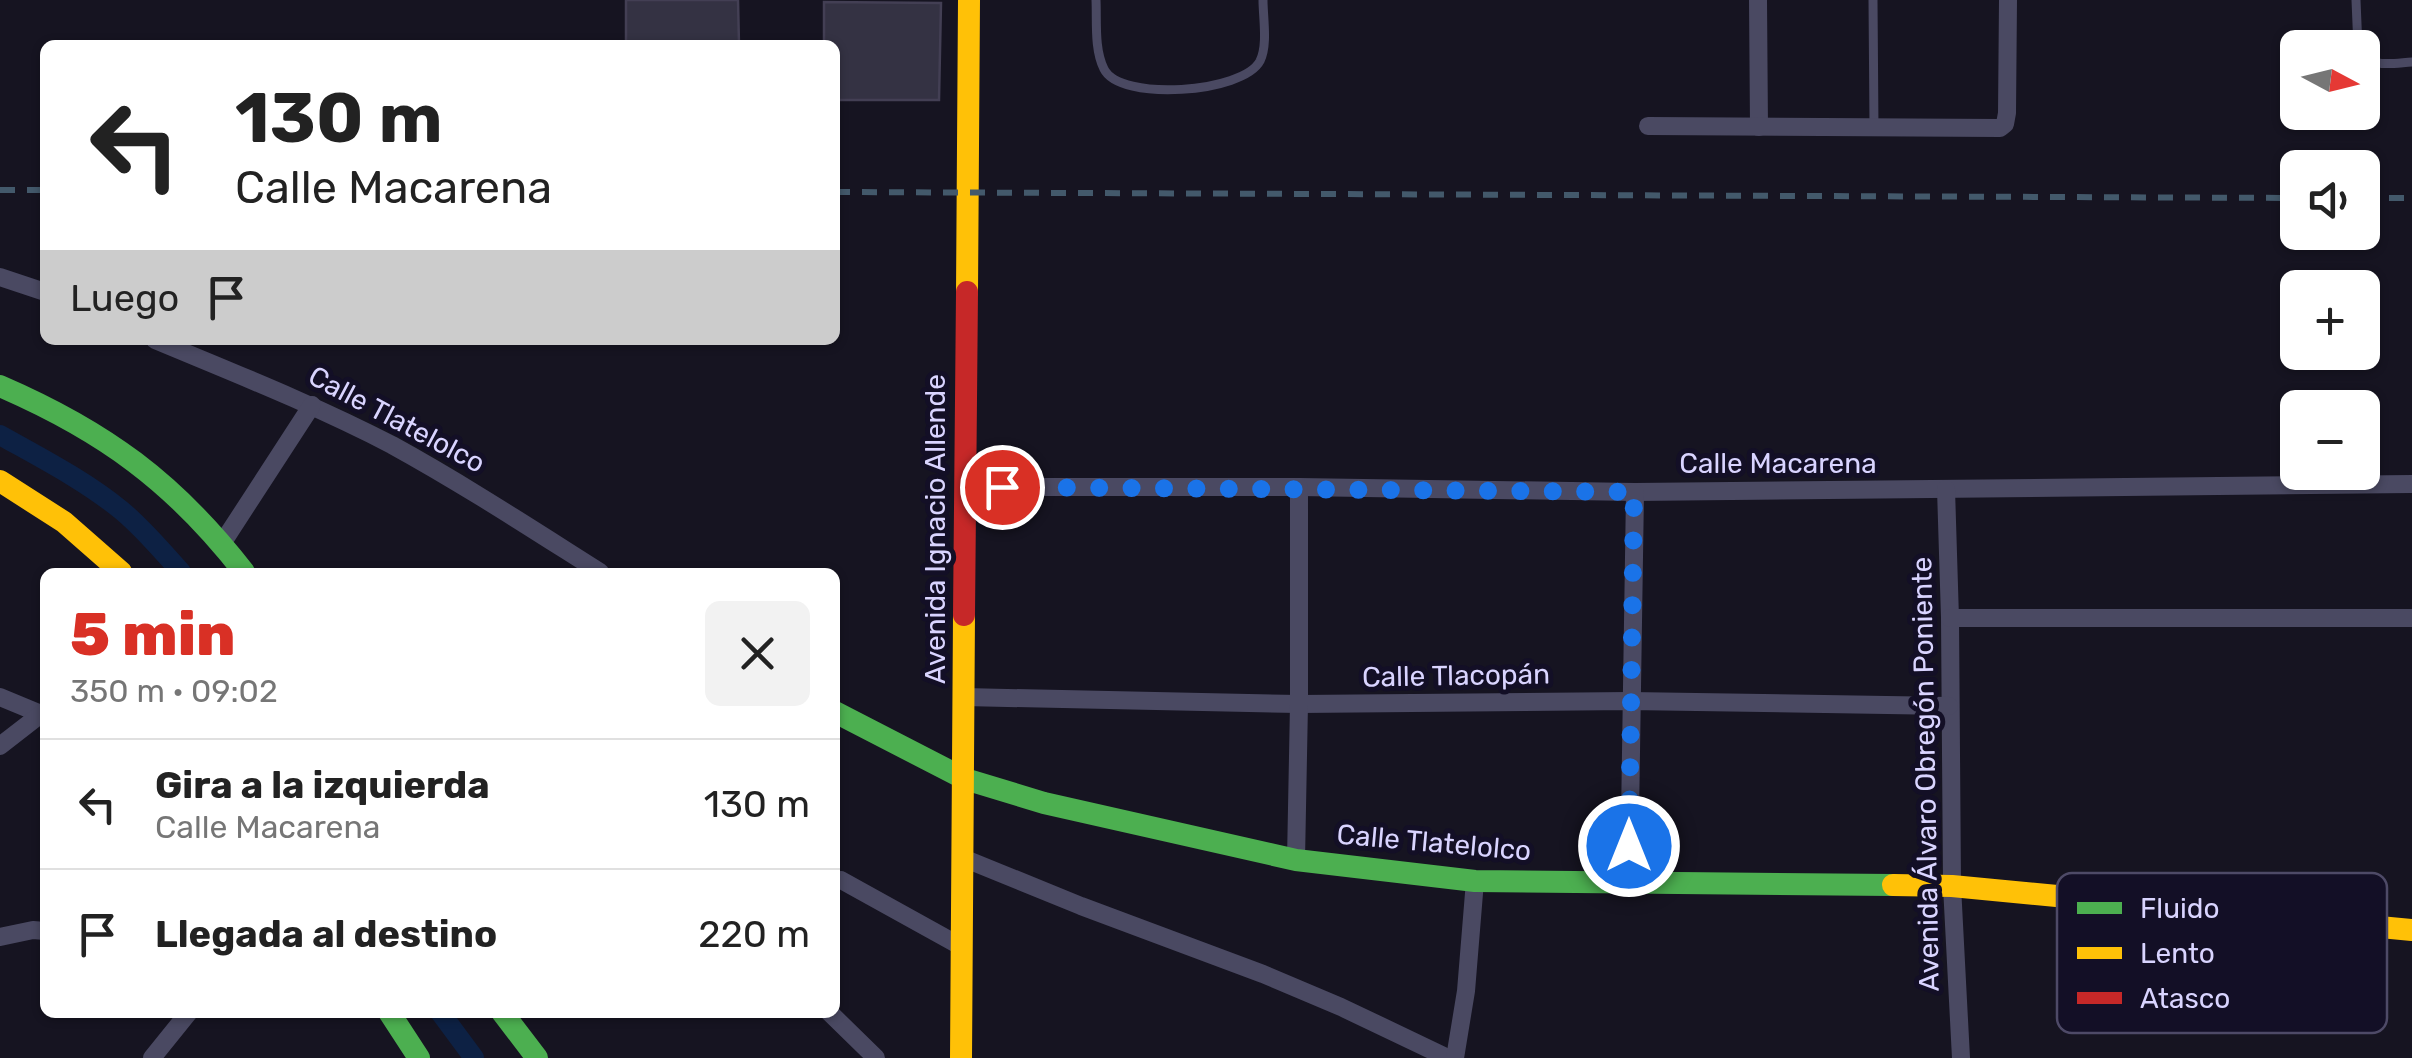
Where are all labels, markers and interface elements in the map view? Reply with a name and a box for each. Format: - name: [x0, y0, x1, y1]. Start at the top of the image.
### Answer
- north arrow: [2280, 30, 2380, 130]
- map controls: [2280, 30, 2380, 490]
- text: 130 m: [235, 77, 443, 160]
- icon: left: [70, 80, 200, 210]
- button: sound: [2280, 150, 2380, 250]
- text: Calle Macarena: [235, 161, 552, 214]
- icon: arrive: [199, 270, 254, 325]
- button: +: [2280, 270, 2380, 370]
- text: Luego: [70, 275, 179, 321]
- street label: Calle Tlatelolco: [303, 359, 491, 480]
- street label: Avenida Ignacio Allende: [919, 374, 952, 684]
- button: −: [2280, 390, 2380, 490]
- pin: [960, 445, 1045, 530]
- street label: Calle Macarena: [1679, 447, 1877, 480]
- icon: arrive: [975, 460, 1030, 515]
- street label: Avenida Álvaro Obregón Poniente: [1905, 556, 1946, 992]
- text: 5 min: [70, 599, 235, 670]
- button: close: [705, 601, 810, 706]
- street label: Calle Tlacopán: [1362, 657, 1550, 694]
- text: 350 m · 09:02: [70, 672, 278, 710]
- text: Gira a la izquierda: [155, 762, 490, 808]
- icon: left: [70, 777, 125, 832]
- text: 130 m: [704, 781, 810, 827]
- position arrow: [1577, 794, 1681, 898]
- text: Calle Macarena: [155, 808, 381, 846]
- street label: Calle Tlatelolco: [1335, 818, 1533, 867]
- legend: [2057, 873, 2387, 1033]
- text: Fluido: [2140, 892, 2220, 925]
- icon: arrive: [70, 907, 125, 962]
- text: Llegada al destino: [155, 911, 497, 957]
- text: 220 m: [698, 911, 810, 957]
- text: Lento: [2140, 937, 2215, 970]
- text: Atasco: [2140, 982, 2230, 1015]

